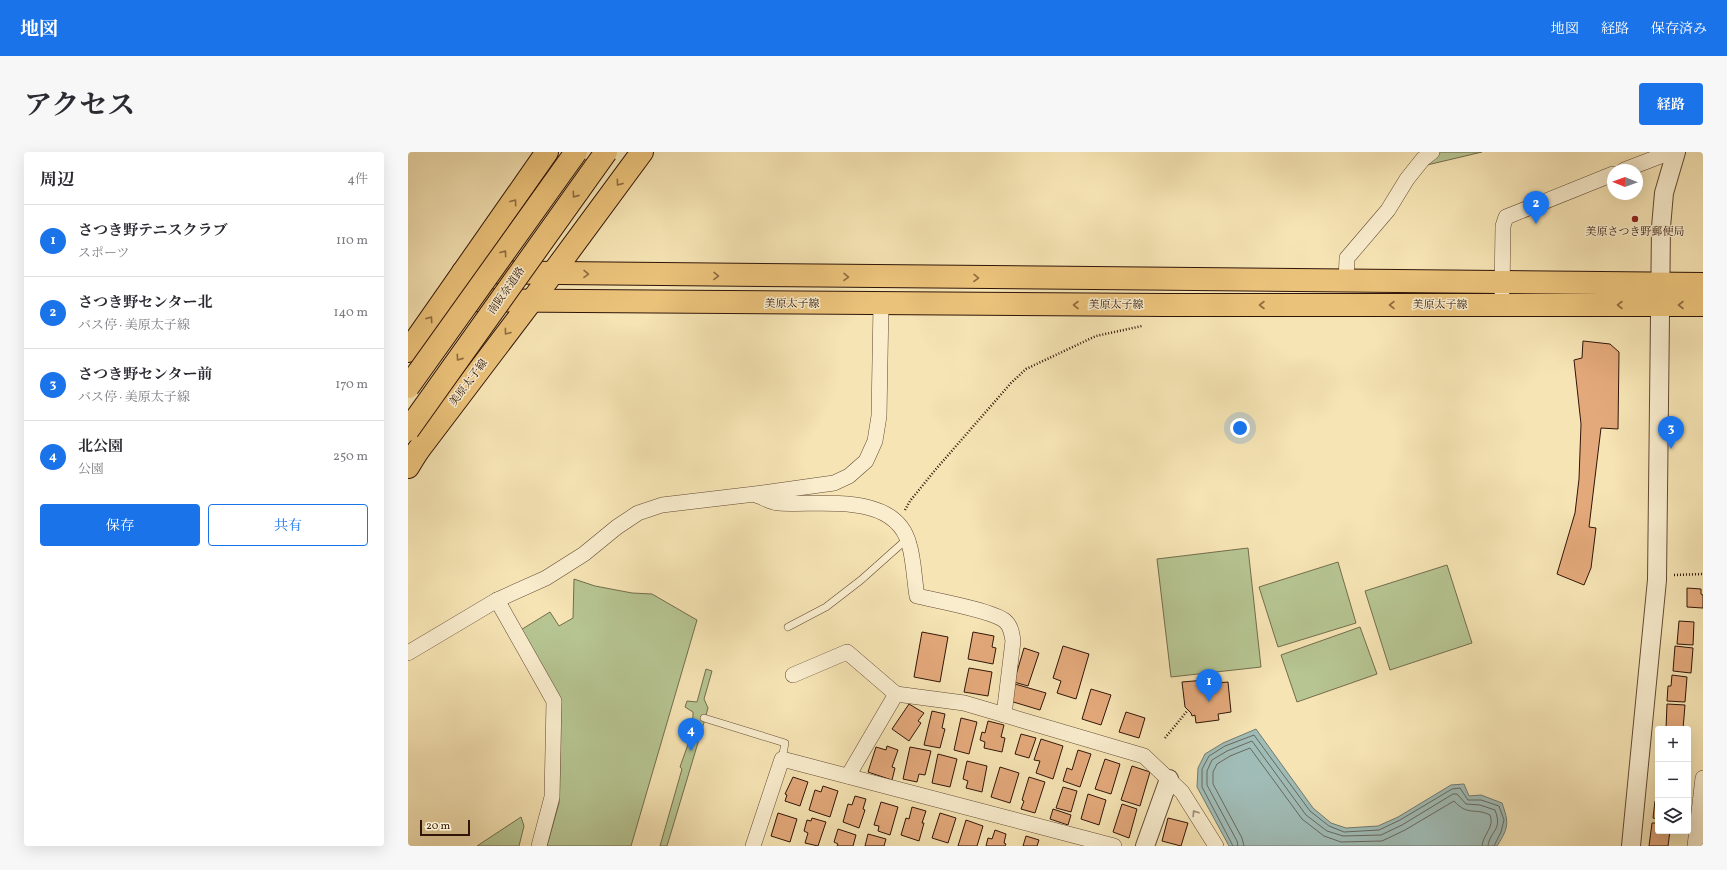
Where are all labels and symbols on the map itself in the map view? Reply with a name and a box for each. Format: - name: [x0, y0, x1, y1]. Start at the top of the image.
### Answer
- north arrow: [1607, 164, 1643, 200]
- one-way arrow: [617, 179, 624, 186]
- one-way arrow: [572, 191, 580, 198]
- pin: 2: [1523, 191, 1549, 224]
- one-way arrow: [509, 199, 517, 206]
- marker: 美原さつき野郵便局: [1630, 214, 1640, 224]
- place label: 美原さつき野郵便局: [1586, 225, 1685, 240]
- one-way arrow: [499, 250, 506, 257]
- street label: 南阪奈道路: [485, 264, 529, 318]
- one-way arrow: [583, 270, 589, 278]
- one-way arrow: [713, 271, 719, 280]
- one-way arrow: [843, 273, 849, 281]
- one-way arrow: [973, 274, 979, 282]
- street label: 美原太子線: [765, 297, 820, 312]
- street label: 美原太子線: [1089, 298, 1144, 313]
- street label: 美原太子線: [1413, 298, 1468, 313]
- one-way arrow: [1073, 301, 1079, 309]
- one-way arrow: [1259, 301, 1265, 309]
- one-way arrow: [1389, 301, 1395, 309]
- one-way arrow: [1617, 301, 1623, 309]
- one-way arrow: [1678, 301, 1684, 309]
- one-way arrow: [425, 317, 432, 324]
- one-way arrow: [504, 328, 512, 335]
- one-way arrow: [456, 354, 464, 361]
- street label: 美原太子線: [446, 357, 492, 409]
- pin: 3: [1658, 416, 1684, 449]
- your location: [1230, 418, 1250, 438]
- pin: 1: [1196, 669, 1222, 702]
- pin: 4: [678, 718, 704, 751]
- one-way arrow: [1192, 810, 1200, 817]
- scale bar: [420, 818, 470, 837]

